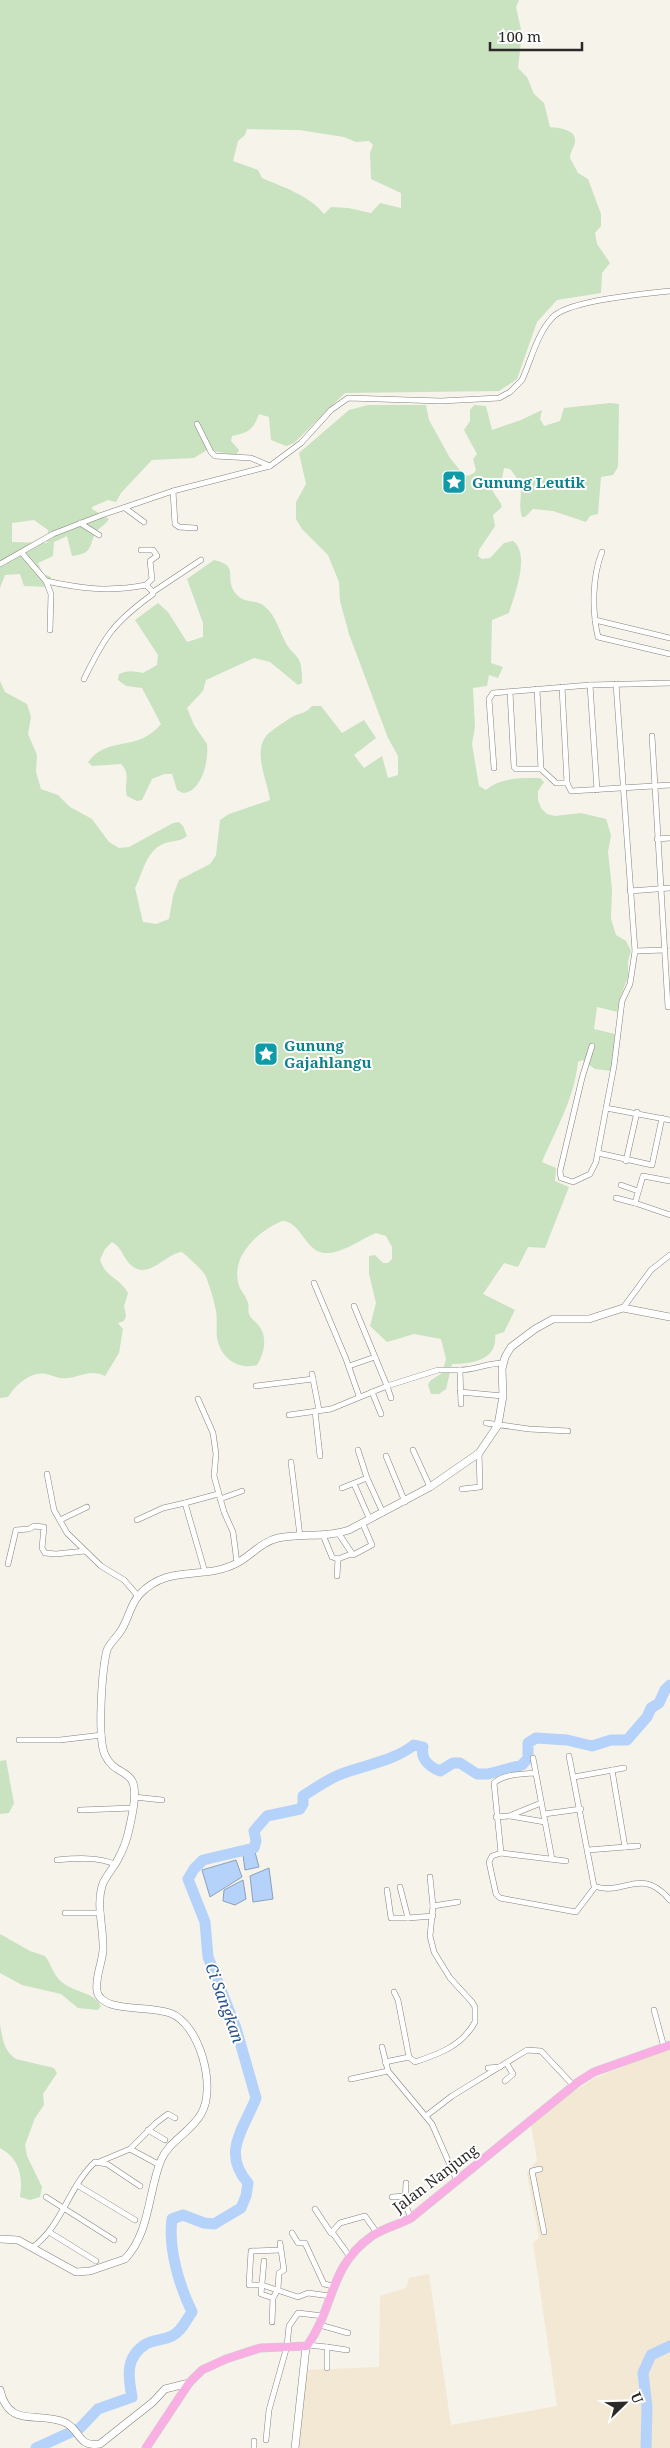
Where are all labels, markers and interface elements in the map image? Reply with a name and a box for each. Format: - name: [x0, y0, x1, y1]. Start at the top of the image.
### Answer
- scale bar: [490, 20, 582, 52]
- text: 100 m: [498, 26, 541, 46]
- place icon: Gunung Leutik: [441, 469, 467, 495]
- place label: Gunung Leutik: [472, 472, 586, 492]
- place label: Gunung Gajahlangu: [284, 1035, 371, 1072]
- place icon: Gunung Gajahlangu: [253, 1041, 279, 1067]
- water label: Ci Sangkan: [200, 1960, 250, 2046]
- street label: Jalan Nanjung: [388, 2139, 482, 2217]
- north arrow: [600, 2378, 650, 2428]
- text: U: [627, 2389, 648, 2407]

